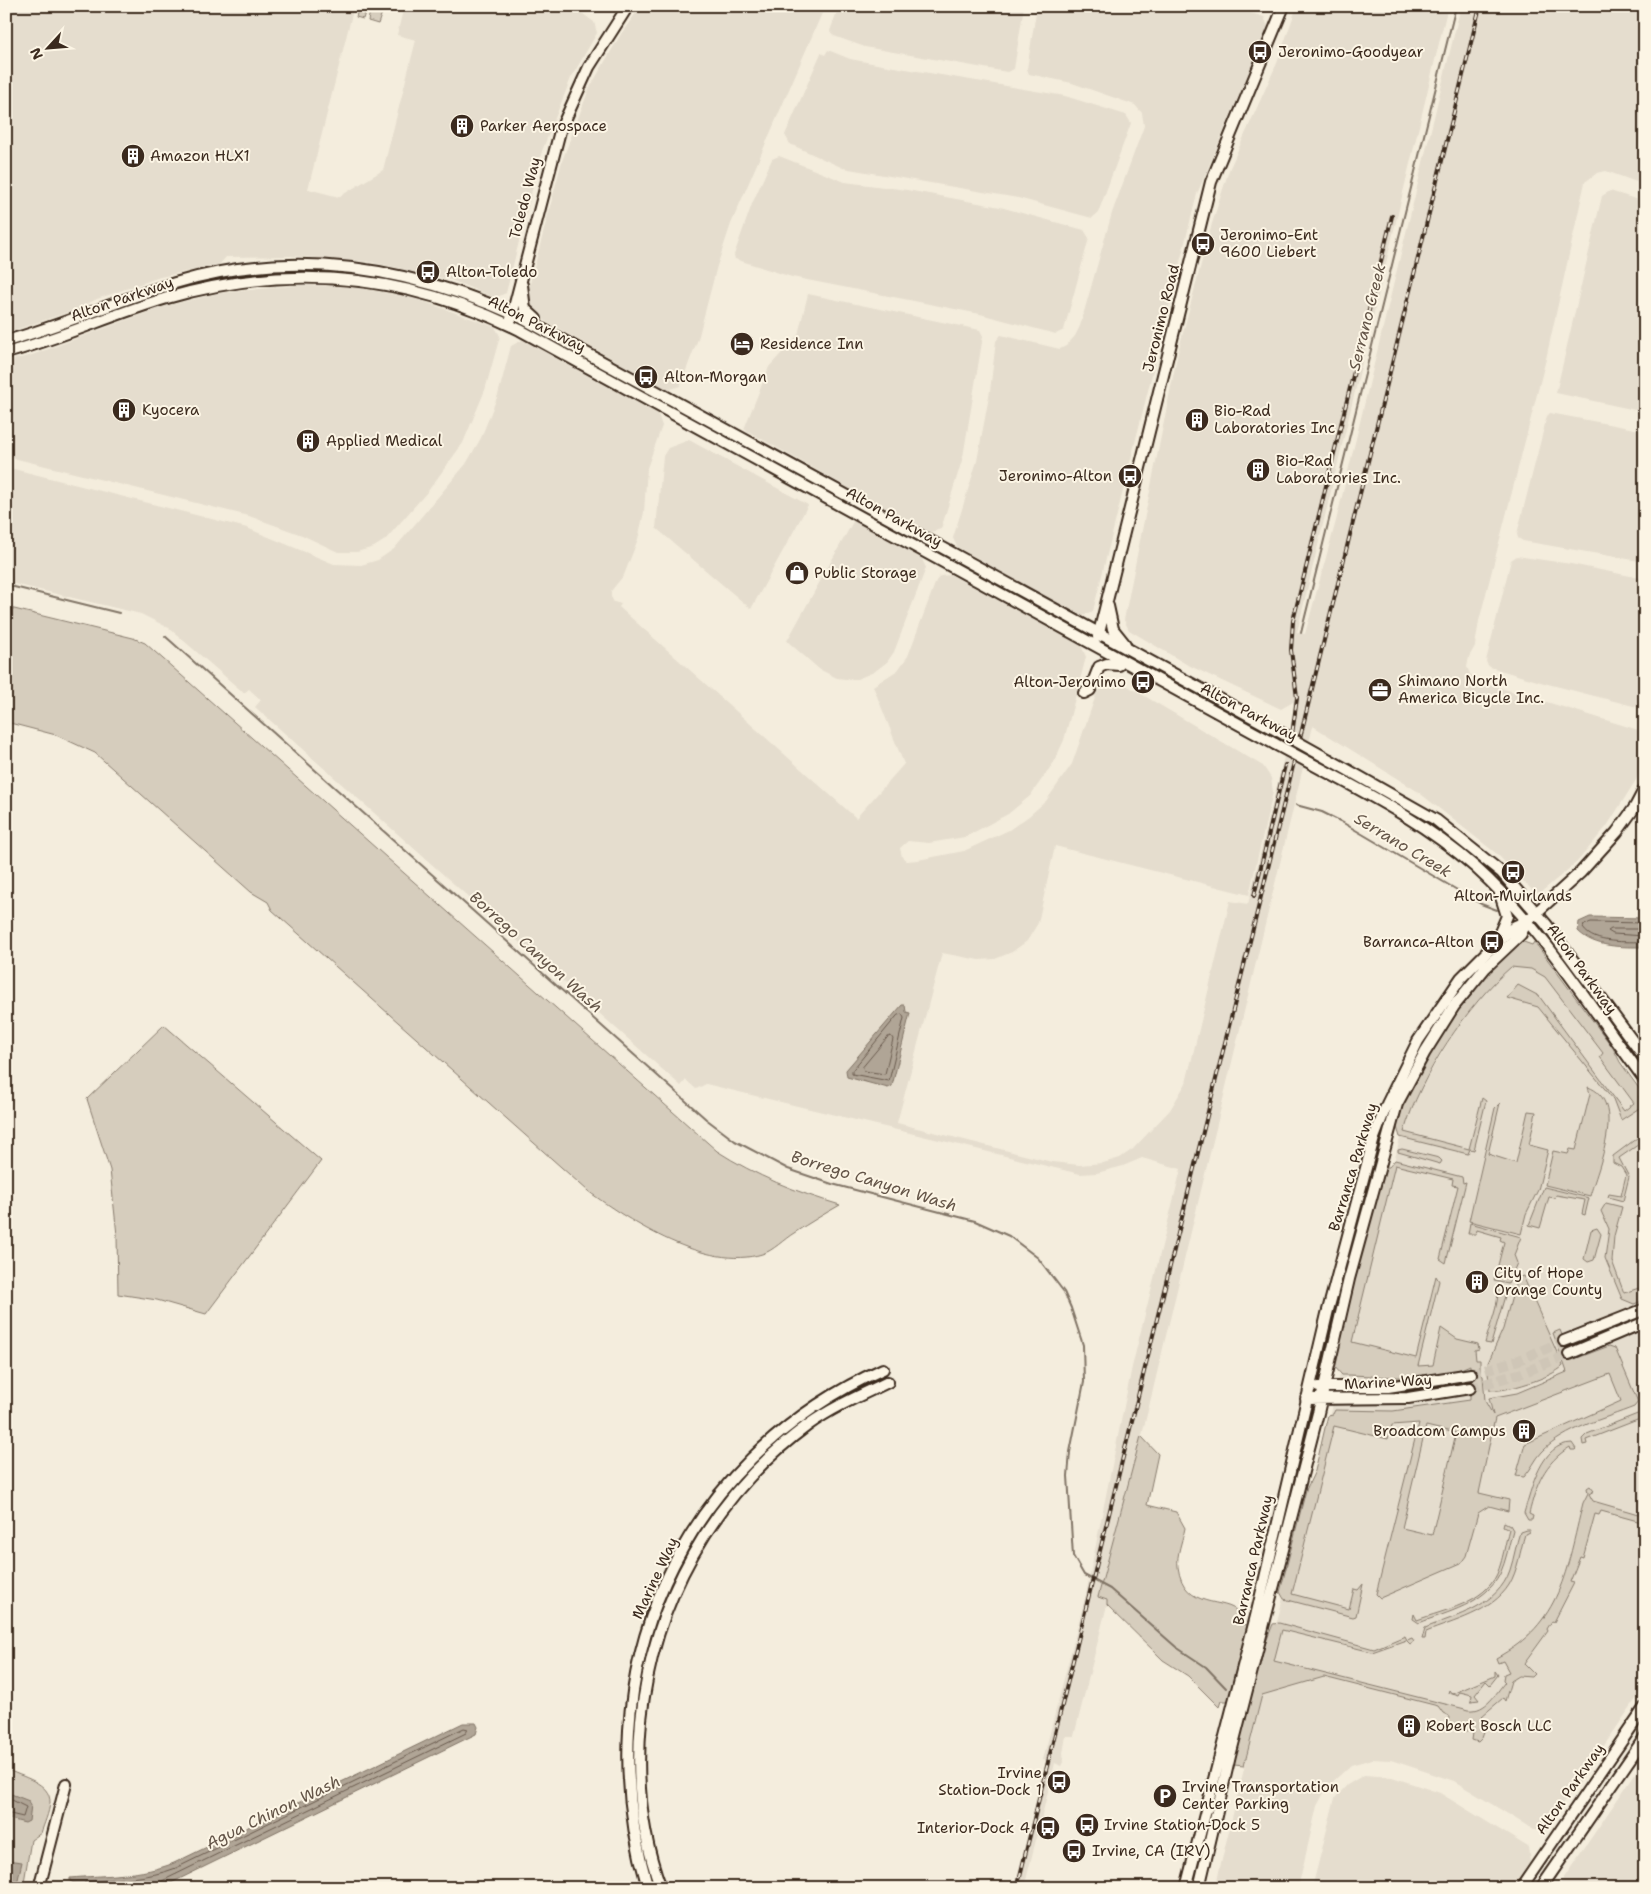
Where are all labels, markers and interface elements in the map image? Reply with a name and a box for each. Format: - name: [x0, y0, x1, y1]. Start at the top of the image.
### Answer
- north arrow: [22, 22, 72, 72]
- bus stop icon: Jeronimo-Goodyear: [1247, 39, 1273, 65]
- place label: Jeronimo-Goodyear: [1278, 42, 1424, 62]
- text: N: [26, 45, 47, 63]
- building icon: Parker Aerospace: [449, 113, 475, 139]
- place label: Parker Aerospace: [480, 116, 607, 136]
- building icon: Amazon HLX1: [120, 143, 146, 169]
- place label: Amazon HLX1: [150, 146, 250, 166]
- street label: Toledo Way: [504, 155, 546, 241]
- place label: Jeronimo-Ent 9600 Liebert: [1220, 225, 1318, 262]
- bus stop icon: Jeronimo-Ent 9600 Liebert: [1190, 231, 1216, 257]
- bus stop icon: Alton-Toledo: [415, 259, 441, 285]
- water label: Serrano Creek: [1344, 261, 1390, 373]
- place label: Alton-Toledo: [446, 262, 537, 282]
- street label: Jeronimo Road: [1138, 262, 1184, 374]
- street label: Alton Parkway: [68, 272, 176, 326]
- street label: Alton Parkway: [485, 291, 589, 357]
- hotel icon: Residence Inn: [729, 331, 755, 357]
- place label: Residence Inn: [760, 334, 863, 354]
- bus stop icon: Alton-Morgan: [633, 364, 659, 390]
- place label: Alton-Morgan: [664, 367, 767, 387]
- building icon: Kyocera: [111, 397, 137, 423]
- place label: Kyocera: [142, 400, 200, 420]
- place label: Bio-Rad Laboratories Inc: [1214, 401, 1335, 438]
- building icon: Bio-Rad Laboratories Inc: [1184, 407, 1210, 433]
- building icon: Applied Medical: [295, 428, 321, 454]
- place label: Applied Medical: [326, 431, 443, 451]
- place label: Bio-Rad Laboratories Inc.: [1276, 451, 1401, 488]
- building icon: Bio-Rad Laboratories Inc.: [1245, 457, 1271, 483]
- bus stop icon: Jeronimo-Alton: [1117, 463, 1143, 489]
- place label: Jeronimo-Alton: [999, 466, 1112, 486]
- street label: Alton Parkway: [842, 482, 946, 552]
- shop icon: Public Storage: [784, 560, 810, 586]
- place label: Public Storage: [814, 563, 917, 583]
- bus stop icon: Alton-Jeronimo: [1130, 669, 1156, 695]
- place label: Shimano North America Bicycle Inc.: [1398, 671, 1544, 708]
- place label: Alton-Jeronimo: [1013, 672, 1126, 692]
- office icon: Shimano North America Bicycle Inc.: [1367, 677, 1393, 703]
- street label: Alton Parkway: [1197, 678, 1301, 746]
- water label: Serrano Creek: [1351, 808, 1455, 882]
- bus stop icon: Alton-Muirlands: [1500, 859, 1526, 885]
- place label: Alton-Muirlands: [1454, 886, 1572, 906]
- water label: Borrego Canyon Wash: [465, 887, 607, 1017]
- street label: Alton Parkway: [1542, 920, 1622, 1018]
- bus stop icon: Barranca-Alton: [1479, 929, 1505, 955]
- place label: Barranca-Alton: [1363, 932, 1474, 952]
- street label: Barranca Parkway: [1324, 1100, 1382, 1234]
- water label: Borrego Canyon Wash: [788, 1146, 960, 1216]
- place label: City of Hope Orange County: [1494, 1263, 1602, 1300]
- building icon: City of Hope Orange County: [1464, 1269, 1490, 1295]
- street label: Marine Way: [1343, 1370, 1433, 1394]
- building icon: Broadcom Campus: [1511, 1418, 1537, 1444]
- place label: Broadcom Campus: [1373, 1421, 1506, 1441]
- street label: Barranca Parkway: [1228, 1493, 1278, 1627]
- street label: Marine Way: [627, 1534, 683, 1622]
- building icon: Robert Bosch LLC: [1396, 1713, 1422, 1739]
- place label: Robert Bosch LLC: [1426, 1716, 1552, 1736]
- street label: Alton Parkway: [1531, 1739, 1609, 1839]
- place label: Irvine Station-Dock 1: [938, 1763, 1042, 1800]
- bus stop icon: Irvine Station-Dock 1: [1046, 1769, 1072, 1795]
- water label: Agua Chinon Wash: [202, 1770, 344, 1854]
- place label: Irvine Transportation Center Parking: [1182, 1777, 1339, 1814]
- parking icon: Irvine Transportation Center Parking: [1152, 1783, 1178, 1809]
- bus stop icon: Irvine Station-Dock 5: [1074, 1812, 1100, 1838]
- bus stop icon: Interior-Dock 4: [1035, 1815, 1061, 1841]
- place label: Irvine Station-Dock 5: [1104, 1815, 1260, 1835]
- place label: Interior-Dock 4: [917, 1818, 1030, 1838]
- bus stop icon: Irvine, CA (IRV): [1061, 1838, 1087, 1864]
- place label: Irvine, CA (IRV): [1092, 1841, 1210, 1861]

